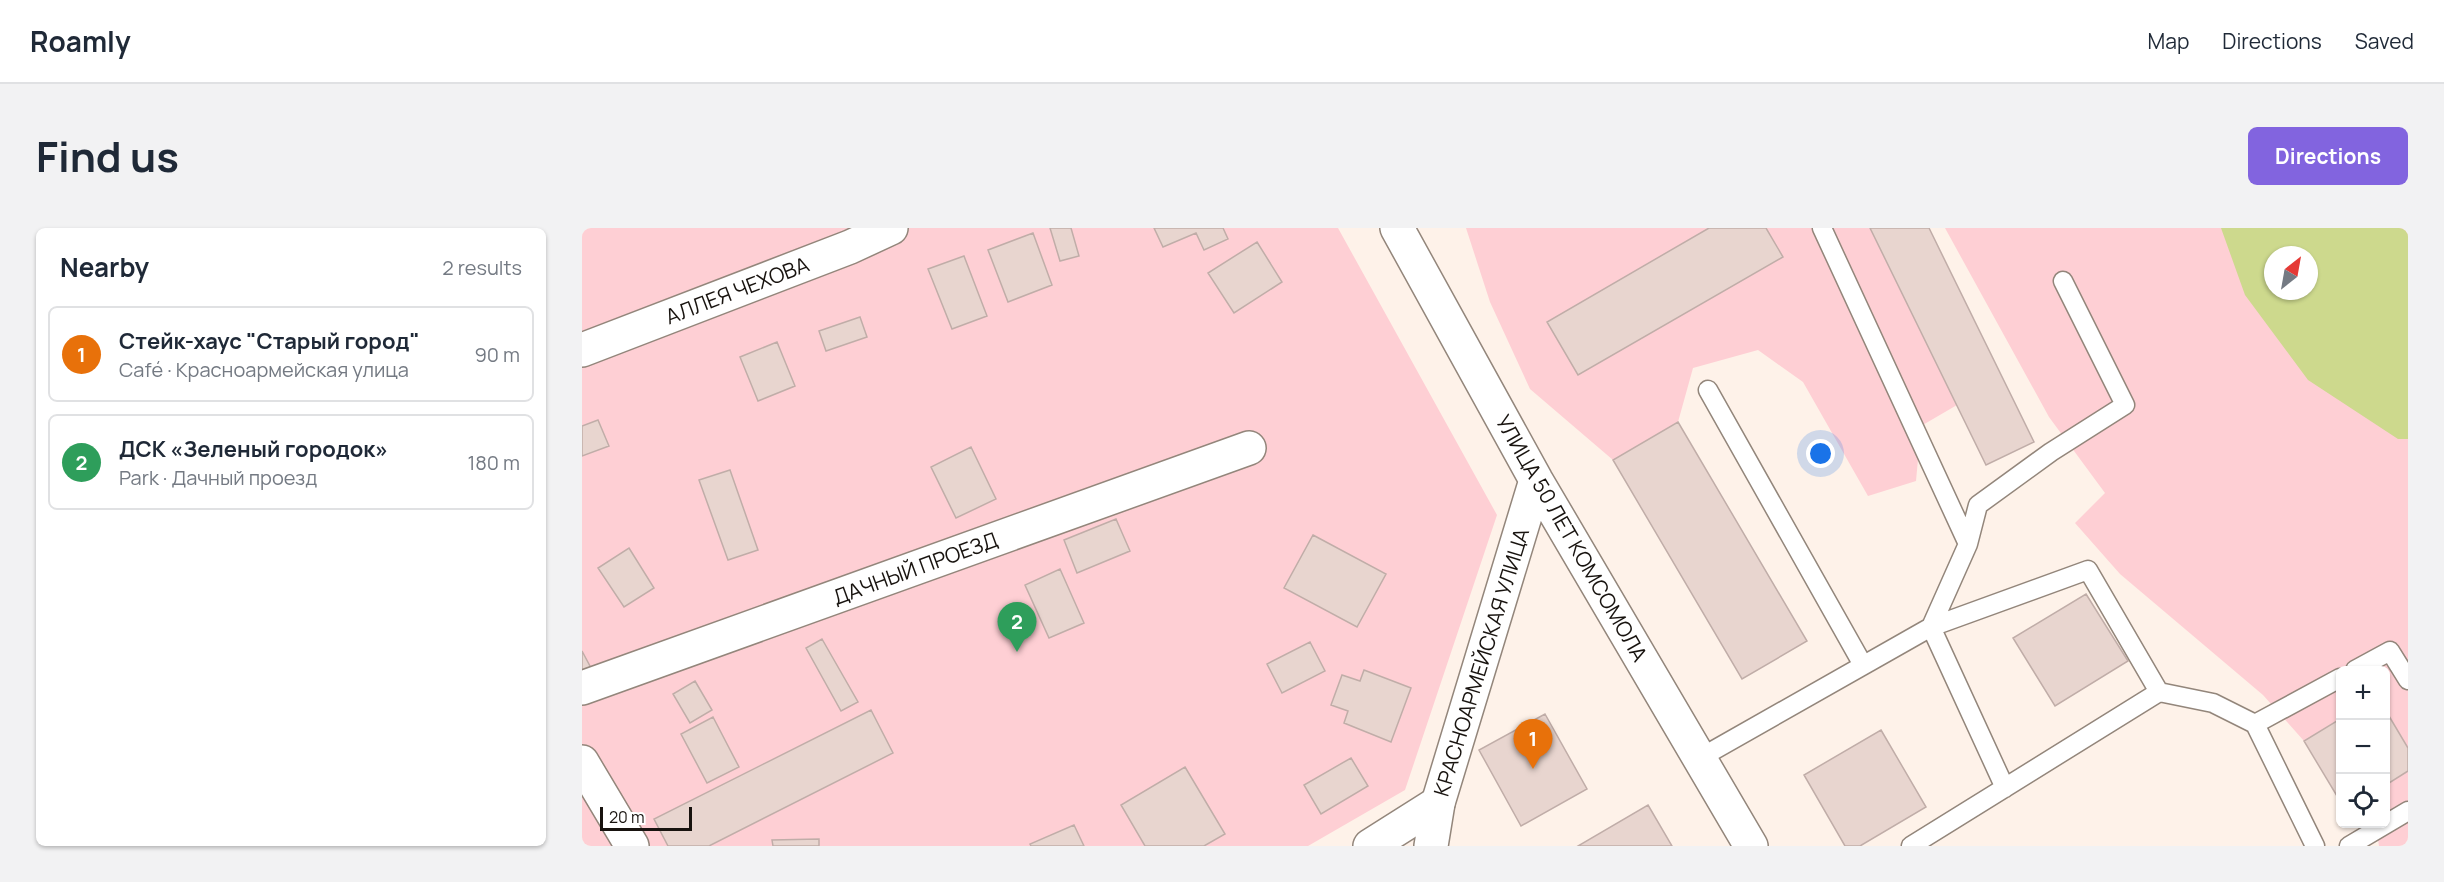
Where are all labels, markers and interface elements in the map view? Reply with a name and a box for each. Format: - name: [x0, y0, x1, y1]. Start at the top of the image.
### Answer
- text: Roamly: [30, 22, 131, 60]
- text: Map: [2148, 27, 2189, 55]
- text: Directions: [2222, 27, 2322, 55]
- text: Saved: [2355, 27, 2414, 55]
- text: Find us: [36, 127, 179, 185]
- button: Directions: [2248, 127, 2408, 185]
- north arrow: [2264, 246, 2318, 300]
- text: Nearby: [60, 249, 149, 285]
- street label: АЛЛЕЯ ЧЕХОВА: [661, 250, 813, 330]
- text: 2 results: [442, 254, 522, 281]
- text: Стейк-хаус "Старый город": [119, 326, 420, 356]
- text: 1: [77, 341, 86, 368]
- text: 90 m: [474, 341, 520, 368]
- text: Café · Красноармейская улица: [119, 356, 409, 383]
- street label: УЛИЦА 50 ЛЕТ КОМСОМОЛА: [1490, 410, 1654, 666]
- text: ДСК «Зеленый городок»: [119, 434, 388, 464]
- your location: [1806, 439, 1835, 468]
- text: 2: [76, 449, 87, 476]
- text: 180 m: [467, 449, 520, 476]
- text: Park · Дачный проезд: [119, 464, 317, 491]
- street label: КРАСНОАРМЕЙСКАЯ УЛИЦА: [1427, 524, 1535, 800]
- street label: ДАЧНЫЙ ПРОЕЗД: [829, 525, 1001, 611]
- pin: 2: [998, 602, 1036, 652]
- map controls: [2336, 666, 2390, 828]
- button: +: [2336, 666, 2390, 720]
- pin: 1: [1514, 720, 1552, 769]
- button: −: [2336, 720, 2390, 774]
- button: locate: [2336, 774, 2390, 828]
- scale bar: [600, 804, 692, 832]
- text: 20 m: [609, 806, 645, 828]

